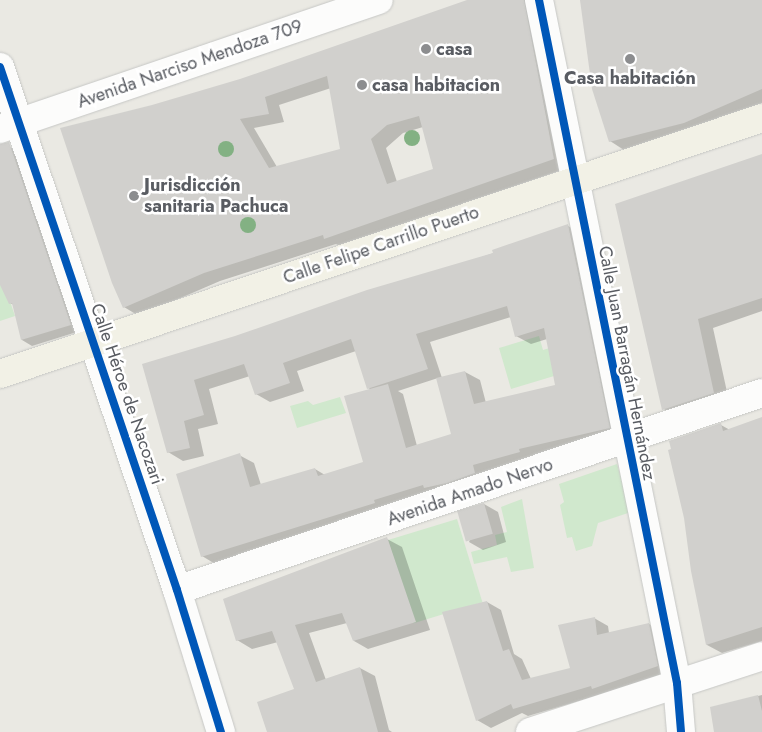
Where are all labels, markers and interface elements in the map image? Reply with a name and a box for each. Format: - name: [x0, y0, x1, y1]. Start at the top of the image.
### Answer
- street label: Avenida Narciso Mendoza 709: [75, 15, 305, 113]
- place label: casa: [436, 38, 473, 60]
- marker: casa: [420, 43, 432, 55]
- marker: Casa habitación: [624, 53, 636, 65]
- place label: Casa habitación: [564, 67, 696, 89]
- place label: casa habitacion: [372, 74, 500, 96]
- marker: casa habitacion: [356, 79, 368, 91]
- place label: Jurisdicción sanitaria Pachuca: [144, 175, 289, 218]
- marker: Jurisdicción sanitaria Pachuca: [128, 190, 140, 202]
- street label: Calle Felipe Carrillo Puerto: [280, 201, 482, 289]
- street label: Calle Juan Barragán Hernández: [594, 244, 660, 482]
- street label: Calle Héroe de Nacozari: [86, 301, 168, 487]
- street label: Avenida Amado Nervo: [384, 453, 556, 531]

